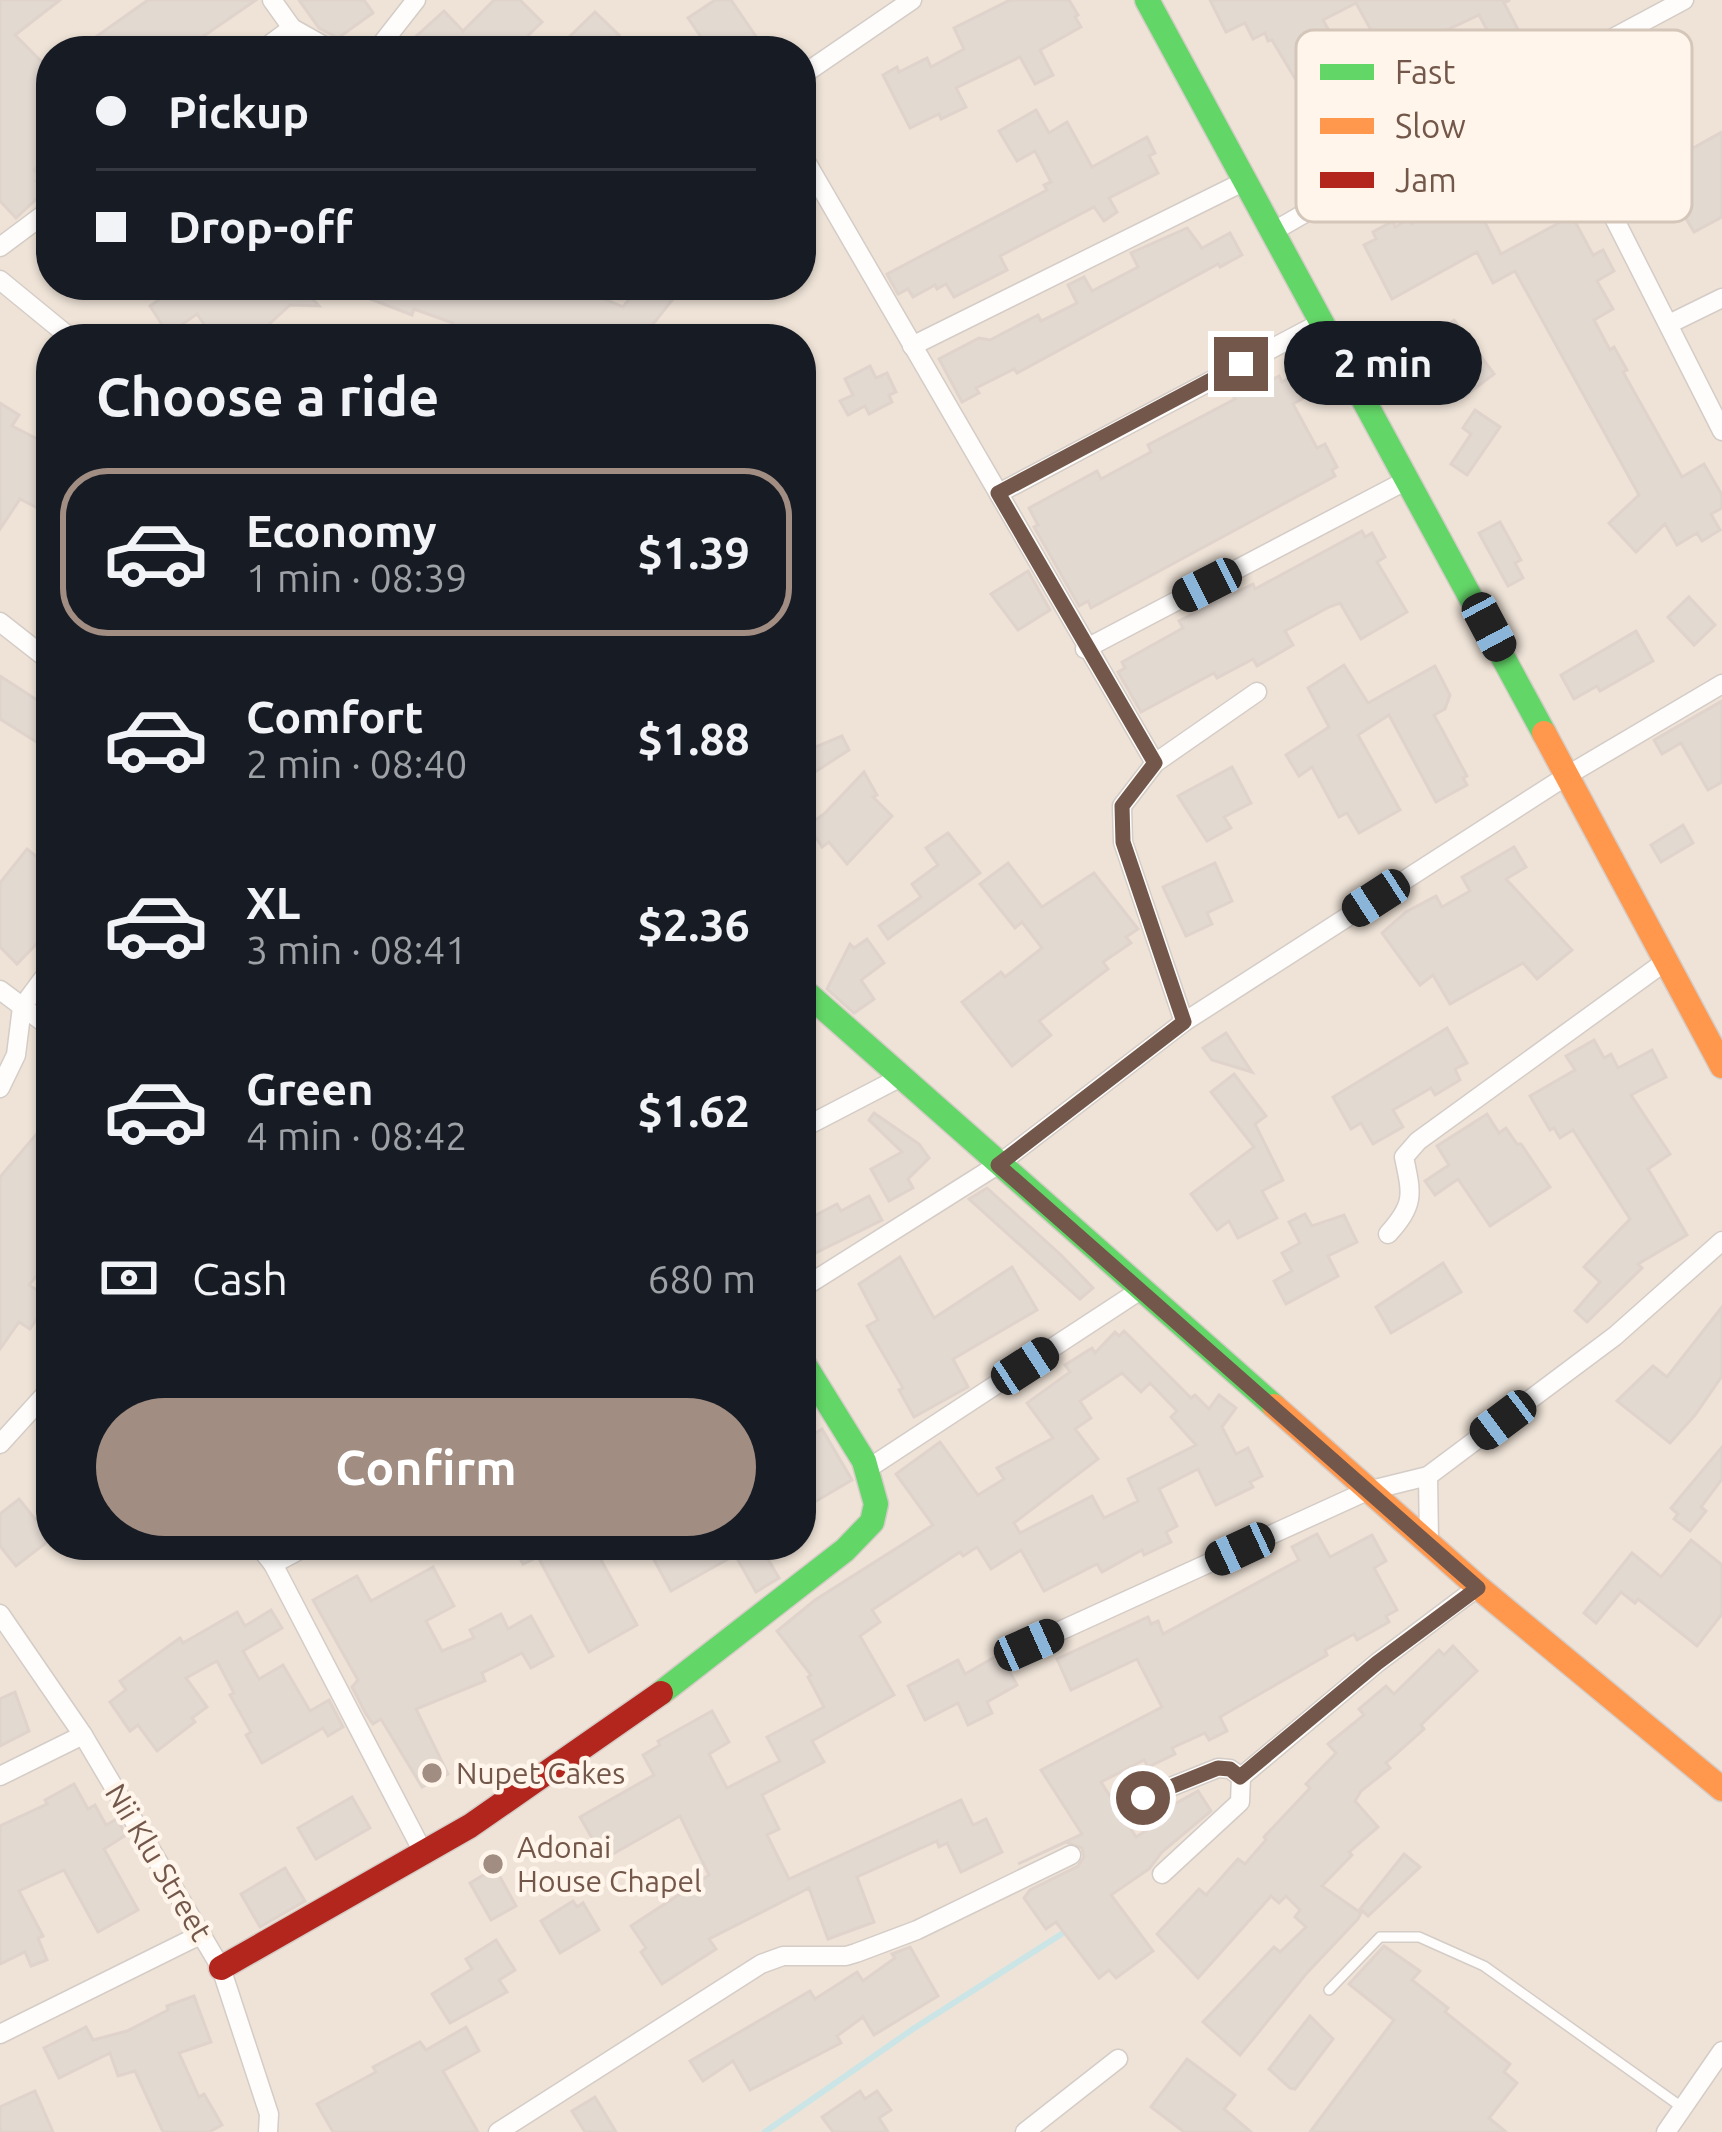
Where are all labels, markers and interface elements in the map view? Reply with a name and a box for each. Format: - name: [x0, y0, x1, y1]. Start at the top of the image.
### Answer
- legend: [1296, 30, 1692, 222]
- text: Fast: [1395, 53, 1455, 90]
- text: Pickup: [168, 86, 309, 137]
- text: Slow: [1395, 107, 1466, 144]
- text: Jam: [1395, 161, 1457, 198]
- text: Drop-off: [168, 201, 353, 252]
- callout: 2 min: [1283, 322, 1481, 406]
- route end: [1214, 337, 1268, 391]
- text: 2 min: [1334, 341, 1432, 384]
- text: Choose a ride: [96, 366, 439, 426]
- icon: car: [102, 498, 210, 606]
- text: Economy: [246, 505, 437, 556]
- text: $1.39: [637, 527, 750, 578]
- car: [1167, 553, 1247, 617]
- text: 1 min · 08:39: [246, 556, 467, 599]
- car: [1456, 587, 1522, 667]
- icon: car: [102, 684, 210, 792]
- text: Comfort: [246, 691, 423, 742]
- text: $1.88: [637, 713, 750, 764]
- text: 2 min · 08:40: [246, 742, 467, 785]
- car: [1336, 863, 1416, 933]
- icon: car: [102, 870, 210, 978]
- text: XL: [246, 877, 300, 928]
- text: $2.36: [637, 899, 750, 950]
- text: 3 min · 08:41: [246, 928, 467, 971]
- icon: car: [102, 1056, 210, 1164]
- text: Green: [246, 1063, 373, 1114]
- text: $1.62: [637, 1085, 750, 1136]
- text: 4 min · 08:42: [246, 1114, 467, 1157]
- icon: cash: [96, 1245, 162, 1311]
- text: Cash: [192, 1253, 288, 1304]
- text: 680 m: [647, 1257, 756, 1300]
- car: [985, 1331, 1065, 1401]
- car: [1463, 1384, 1543, 1456]
- button: Confirm: [96, 1398, 756, 1536]
- car: [1200, 1517, 1280, 1581]
- car: [989, 1614, 1069, 1676]
- place label: Nupet Cakes: [456, 1756, 625, 1790]
- marker: Nupet Cakes: [419, 1760, 445, 1786]
- route start: [1116, 1771, 1170, 1825]
- street label: Nii Klu Street: [99, 1777, 219, 1947]
- place label: Adonai House Chapel: [517, 1830, 702, 1898]
- marker: Adonai House Chapel: [480, 1851, 506, 1877]

